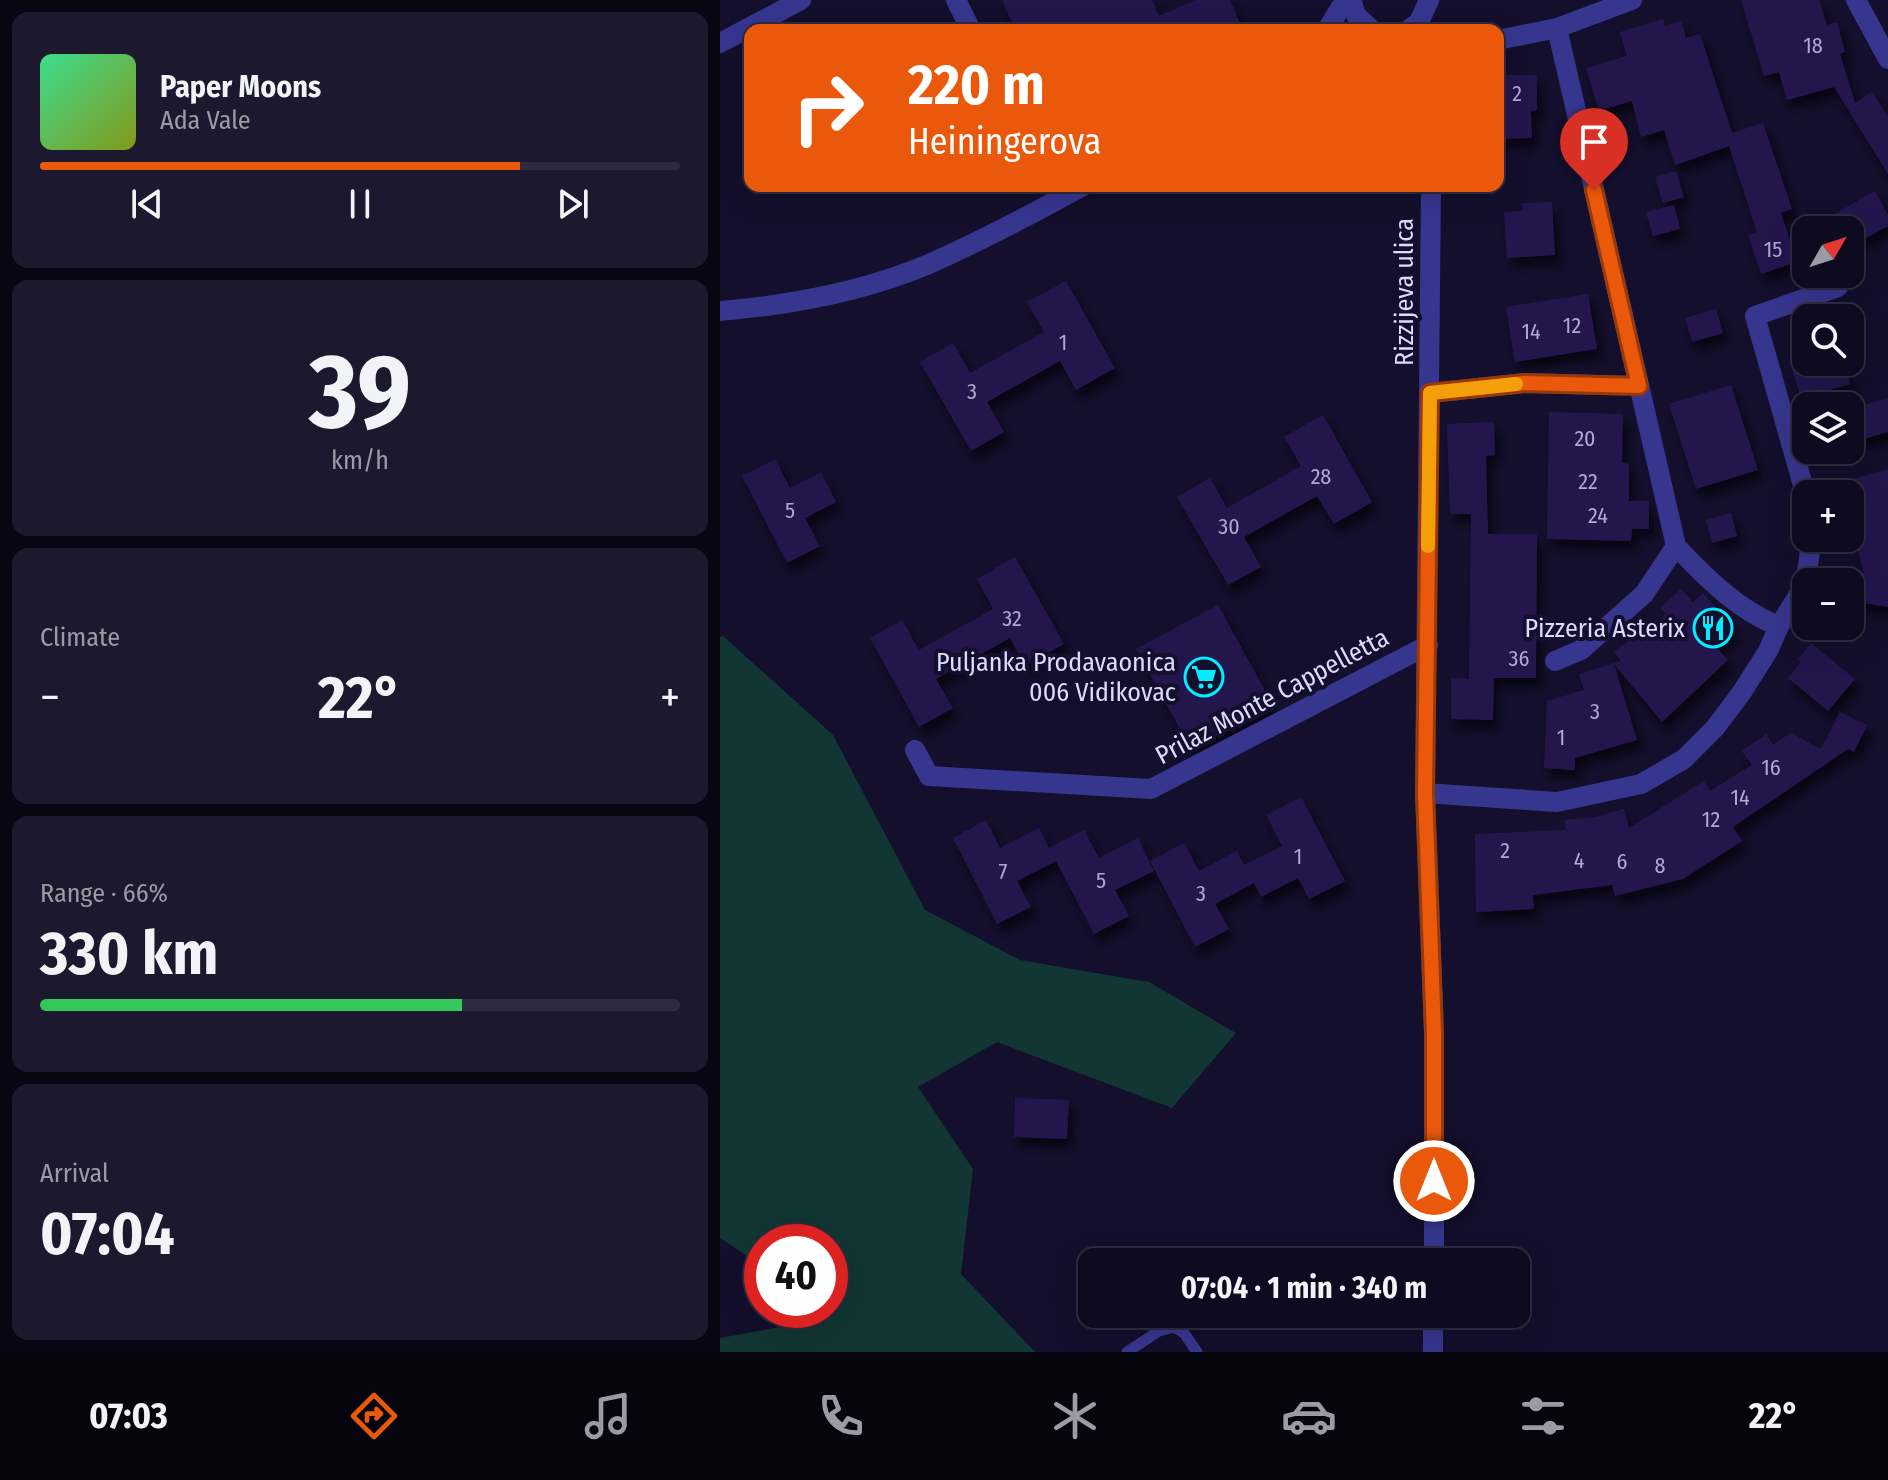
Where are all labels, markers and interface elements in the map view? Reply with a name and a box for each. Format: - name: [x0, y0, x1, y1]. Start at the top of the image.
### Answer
- house number: 18: [1803, 32, 1823, 59]
- text: 220 m: [908, 52, 1045, 119]
- icon: right: [776, 56, 880, 160]
- text: Paper Moons: [160, 69, 321, 105]
- house number: 2: [1512, 80, 1522, 107]
- text: Ada Vale: [160, 105, 251, 136]
- pin: [1560, 108, 1628, 190]
- text: Heiningerova: [908, 120, 1101, 164]
- icon: arrive: [1572, 120, 1616, 164]
- icon: previous: [125, 182, 169, 226]
- icon: pause: [338, 182, 382, 226]
- icon: next: [551, 182, 595, 226]
- north arrow: [1792, 216, 1864, 288]
- map controls: [1792, 216, 1864, 640]
- street label: Rizzijeva ulica: [1389, 218, 1420, 366]
- house number: 15: [1764, 236, 1782, 263]
- button: search: [1792, 304, 1864, 376]
- house number: 12: [1563, 312, 1581, 339]
- house number: 14: [1521, 318, 1541, 345]
- house number: 1: [1059, 329, 1067, 356]
- text: 39: [309, 330, 411, 455]
- house number: 3: [967, 378, 977, 405]
- button: layers: [1792, 392, 1864, 464]
- house number: 20: [1574, 425, 1596, 452]
- text: km/h: [331, 445, 389, 476]
- house number: 28: [1311, 463, 1331, 490]
- house number: 22: [1578, 468, 1598, 495]
- button: +: [1792, 480, 1864, 552]
- house number: 5: [785, 497, 795, 524]
- house number: 24: [1588, 502, 1608, 529]
- house number: 30: [1218, 513, 1240, 540]
- button: −: [1792, 568, 1864, 640]
- house number: 32: [1002, 605, 1022, 632]
- restaurant icon: Pizzeria Asterix: [1692, 607, 1734, 649]
- place label: Pizzeria Asterix: [1524, 613, 1686, 644]
- text: Climate: [40, 622, 120, 653]
- street label: Prilaz Monte Cappelletta: [1150, 622, 1394, 771]
- house number: 36: [1509, 645, 1530, 672]
- place label: Puljanka Prodavaonica 006 Vidikovac: [936, 647, 1176, 708]
- supermarket icon: Puljanka Prodavaonica 006 Vidikovac: [1183, 656, 1225, 698]
- text: 22°: [318, 662, 402, 734]
- text: −: [40, 671, 60, 724]
- text: +: [660, 671, 680, 724]
- house number: 3: [1590, 698, 1600, 725]
- house number: 1: [1557, 724, 1565, 751]
- house number: 16: [1761, 754, 1781, 781]
- house number: 14: [1730, 784, 1750, 811]
- house number: 12: [1702, 806, 1720, 833]
- house number: 2: [1500, 837, 1510, 864]
- house number: 1: [1294, 843, 1302, 870]
- house number: 4: [1574, 847, 1585, 874]
- house number: 6: [1617, 848, 1628, 875]
- house number: 8: [1654, 852, 1666, 879]
- house number: 7: [999, 858, 1008, 885]
- house number: 5: [1096, 867, 1106, 894]
- text: Range · 66%: [40, 878, 168, 909]
- house number: 3: [1196, 880, 1206, 907]
- text: 330 km: [40, 918, 218, 990]
- position arrow: [1392, 1139, 1476, 1223]
- text: Arrival: [40, 1158, 109, 1189]
- text: 07:04: [40, 1198, 175, 1270]
- speed limit sign: 40: [744, 1224, 848, 1328]
- text: 07:04 · 1 min · 340 m: [1181, 1270, 1427, 1306]
- icon: directions: [346, 1388, 402, 1444]
- icon: music: [580, 1388, 636, 1444]
- icon: phone: [813, 1388, 869, 1444]
- icon: climate: [1047, 1388, 1103, 1444]
- icon: car: [1281, 1388, 1337, 1444]
- icon: filters: [1515, 1388, 1571, 1444]
- text: 07:03: [89, 1394, 168, 1438]
- text: 22°: [1749, 1394, 1799, 1438]

